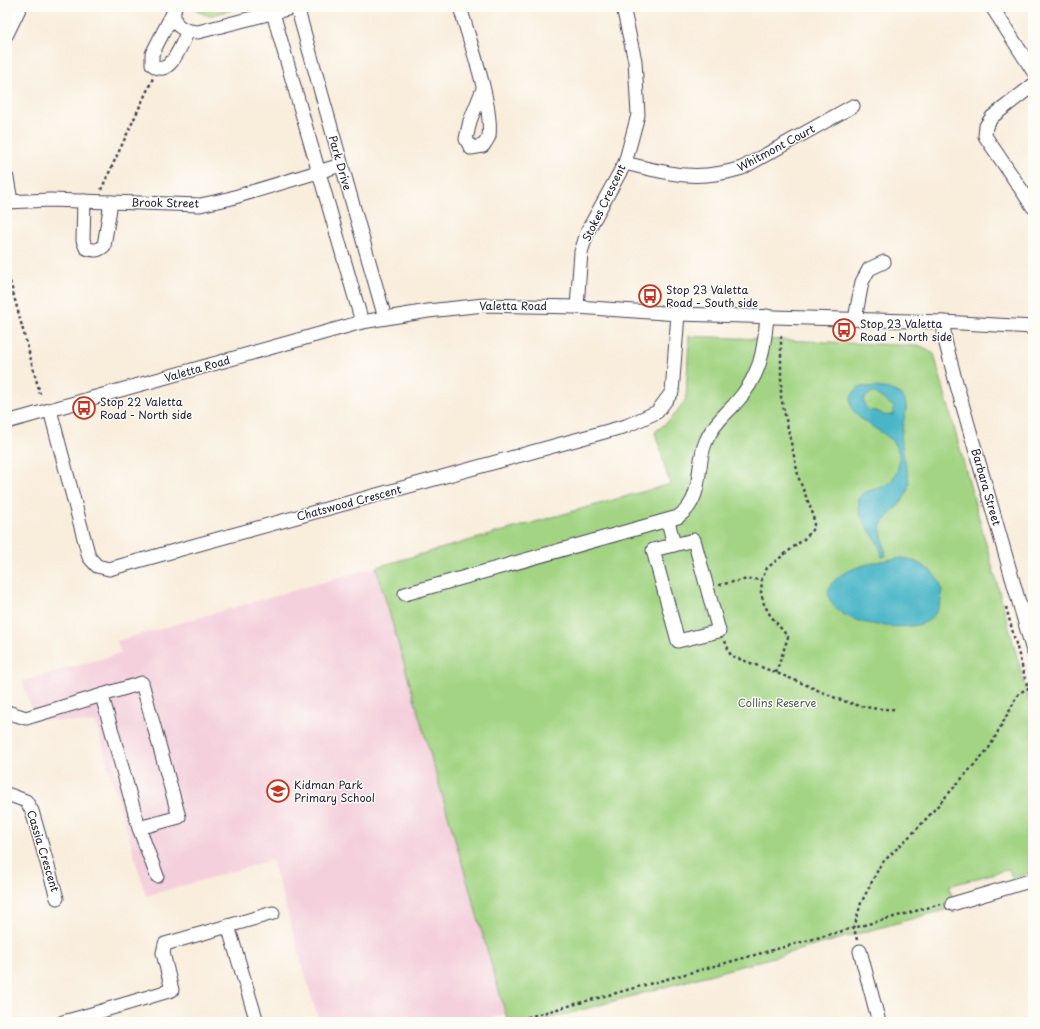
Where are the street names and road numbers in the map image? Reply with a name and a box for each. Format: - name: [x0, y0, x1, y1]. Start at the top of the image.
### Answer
- street label: Whitmont Court: [734, 120, 818, 175]
- street label: Park Drive: [325, 134, 356, 192]
- street label: Stokes Crescent: [577, 161, 630, 244]
- street label: Brook Street: [131, 193, 200, 212]
- street label: Valetta Road: [479, 297, 547, 314]
- street label: Valetta Road: [162, 351, 232, 386]
- street label: Barbara Street: [967, 446, 1006, 528]
- street label: Chatswood Crescent: [295, 480, 404, 525]
- street label: Cassia Crescent: [23, 808, 64, 894]

